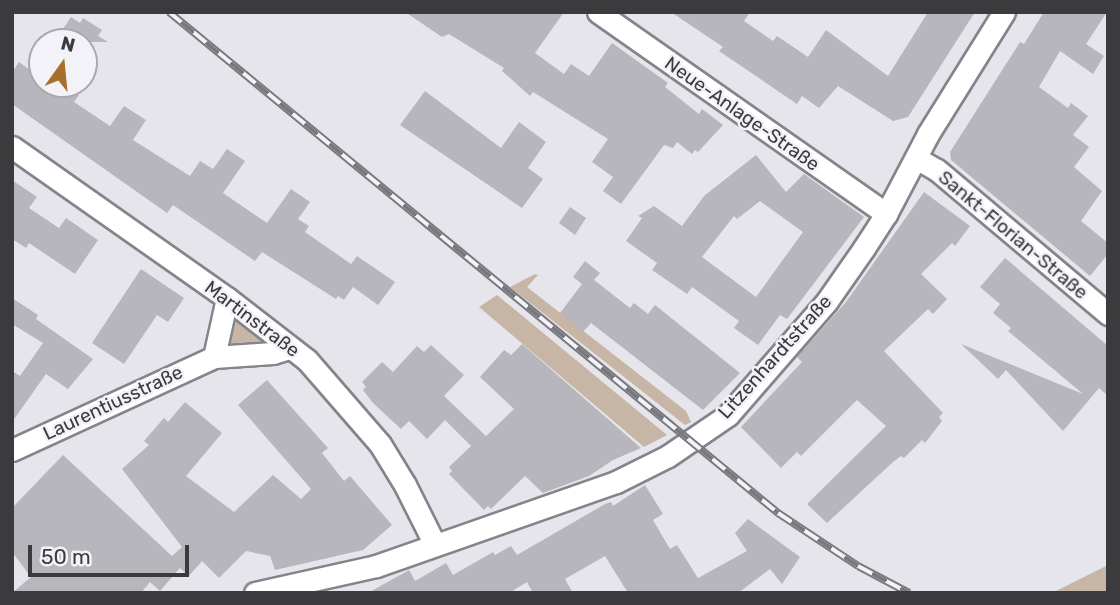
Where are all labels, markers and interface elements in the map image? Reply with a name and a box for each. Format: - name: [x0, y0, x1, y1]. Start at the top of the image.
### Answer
- north arrow: [28, 28, 98, 98]
- text: N: [58, 31, 78, 57]
- street label: Neue-Anlage-Straße: [660, 52, 824, 176]
- street label: Sankt-Florian-Straße: [934, 166, 1092, 304]
- street label: Martinstraße: [200, 276, 304, 362]
- street label: Litzenhardtstraße: [713, 290, 837, 424]
- street label: Laurentiusstraße: [40, 361, 186, 445]
- scale bar: [32, 532, 192, 576]
- text: 50 m: [41, 544, 91, 569]

